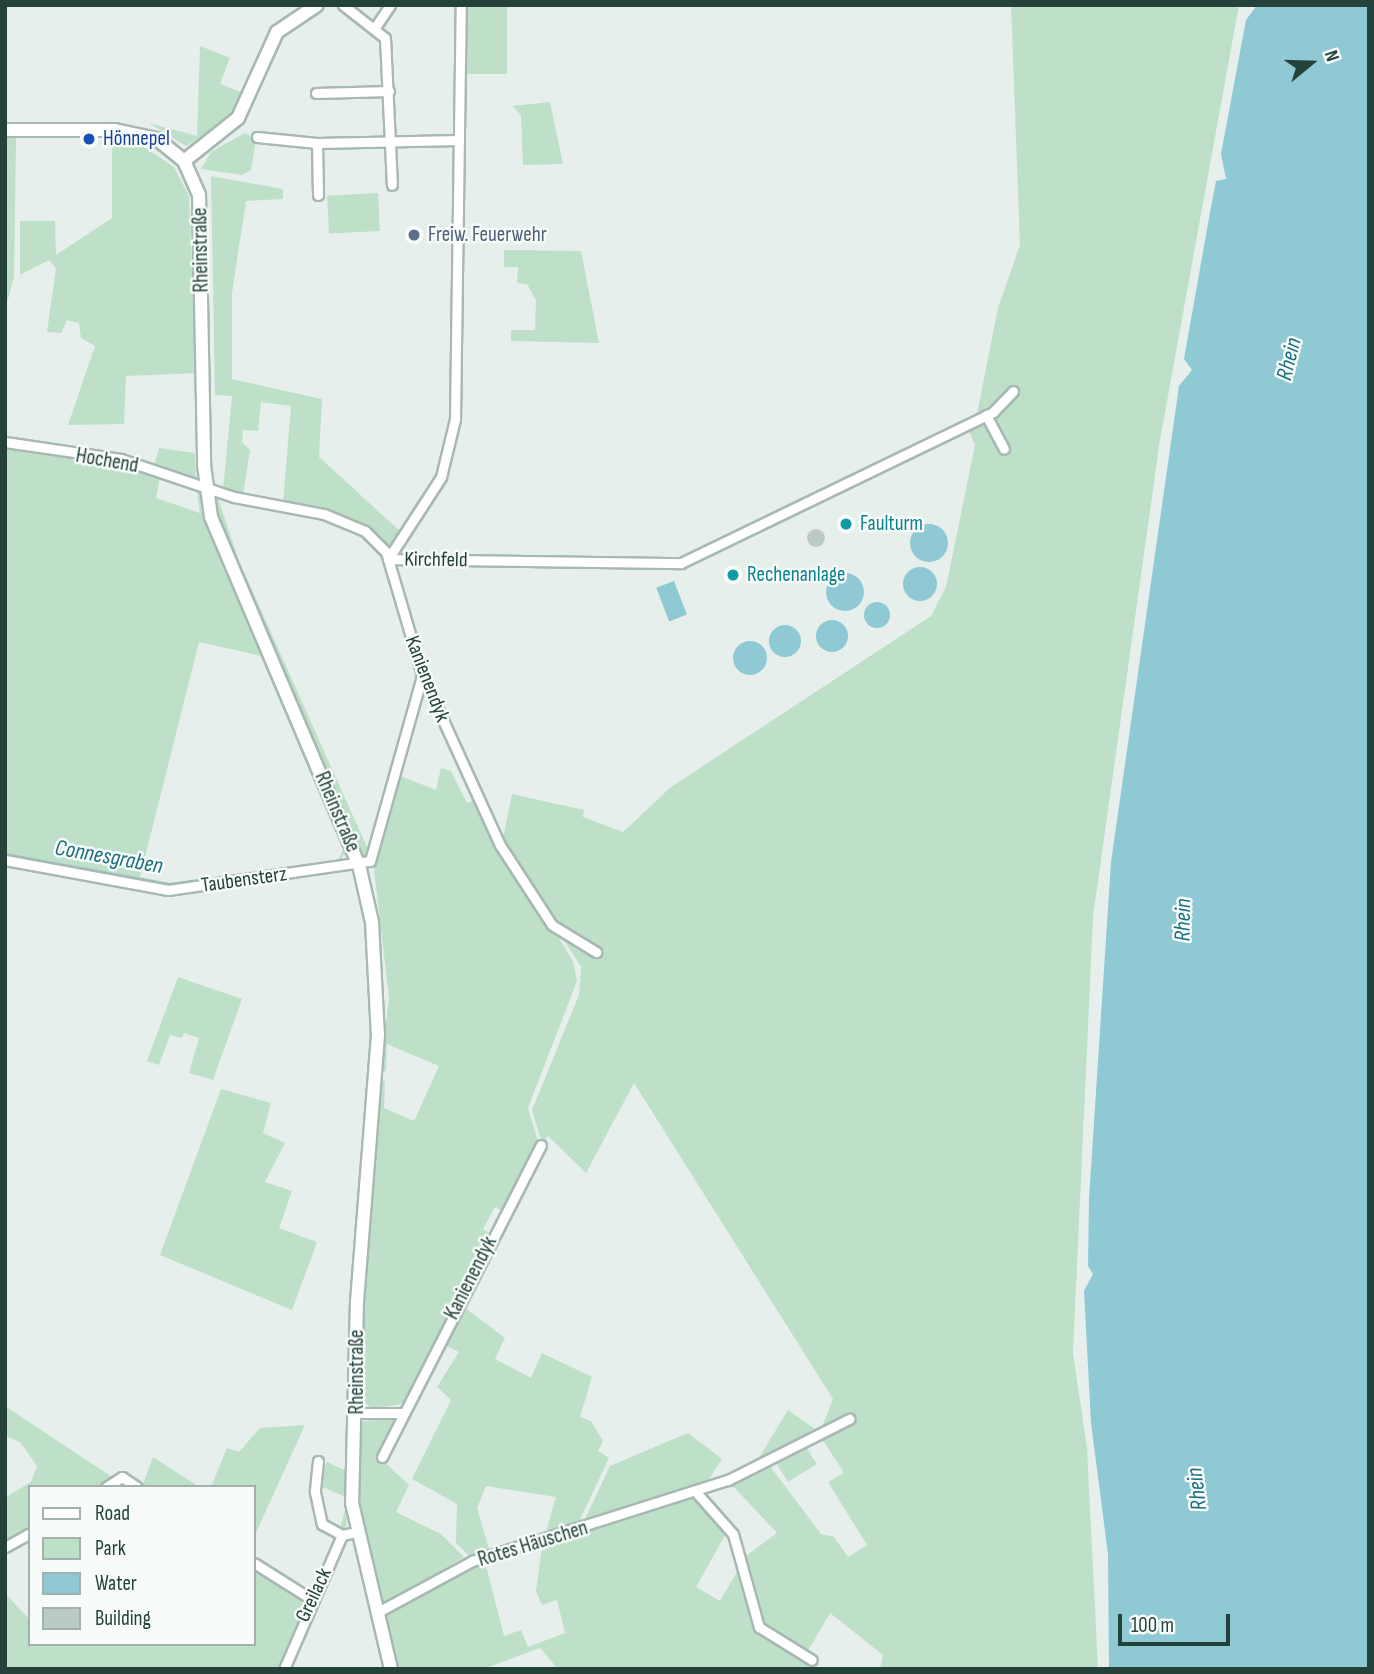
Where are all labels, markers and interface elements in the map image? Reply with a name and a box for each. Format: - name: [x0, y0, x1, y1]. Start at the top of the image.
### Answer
- north arrow: [1276, 28, 1346, 98]
- text: N: [1319, 47, 1344, 65]
- place label: Hönnepel: [103, 126, 170, 152]
- marker: Hönnepel: [81, 131, 97, 147]
- street label: Rheinstraße: [188, 207, 214, 293]
- place label: Freiw. Feuerwehr: [428, 222, 547, 248]
- marker: Freiw. Feuerwehr: [406, 227, 422, 243]
- water label: Rhein: [1270, 335, 1308, 383]
- street label: Hochend: [74, 443, 140, 479]
- place label: Faulturm: [860, 511, 923, 537]
- marker: Faulturm: [838, 516, 854, 532]
- street label: Kirchfeld: [404, 547, 468, 573]
- place label: Rechenanlage: [747, 562, 846, 588]
- marker: Rechenanlage: [725, 567, 741, 583]
- street label: Kanienendyk: [399, 632, 455, 726]
- street label: Rheinstraße: [309, 768, 365, 856]
- water label: Connesgraben: [53, 834, 165, 880]
- street label: Taubensterz: [200, 862, 288, 898]
- water label: Rhein: [1169, 898, 1197, 942]
- street label: Kanienendyk: [439, 1232, 503, 1324]
- street label: Rheinstraße: [344, 1330, 370, 1414]
- water label: Rhein: [1181, 1466, 1213, 1512]
- legend: [28, 1485, 256, 1646]
- text: Road: [95, 1501, 130, 1526]
- street label: Rotes Häuschen: [475, 1515, 591, 1573]
- text: Park: [95, 1536, 126, 1561]
- street label: Greilack: [291, 1564, 337, 1626]
- text: Water: [95, 1571, 137, 1596]
- scale bar: [1122, 1600, 1234, 1644]
- text: Building: [95, 1606, 151, 1631]
- text: 100 m: [1131, 1613, 1174, 1638]

